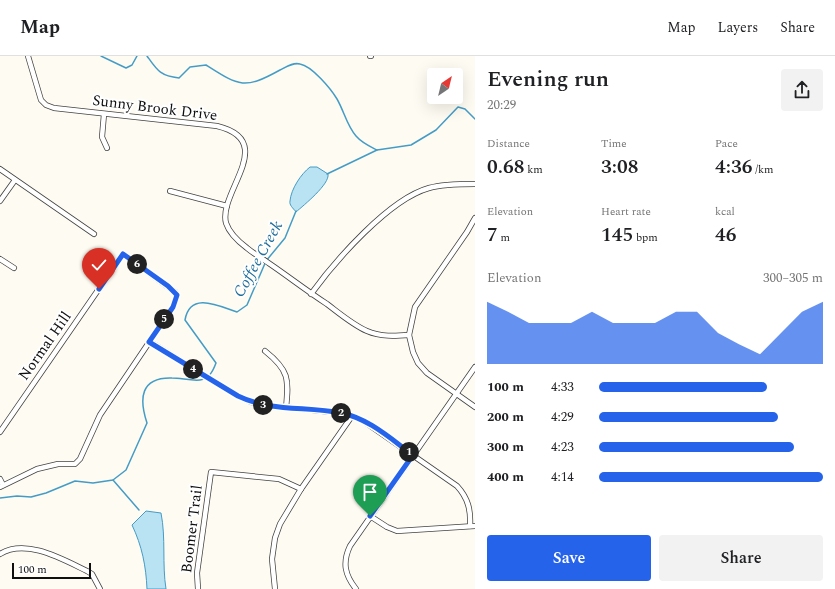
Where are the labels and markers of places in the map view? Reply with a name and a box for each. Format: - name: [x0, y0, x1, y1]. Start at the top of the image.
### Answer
- pin: [82, 248, 116, 289]
- pin: 6: [127, 254, 147, 274]
- pin: 5: [154, 309, 174, 329]
- pin: 4: [183, 359, 203, 379]
- pin: 3: [253, 395, 273, 415]
- pin: 2: [331, 403, 351, 423]
- pin: 1: [399, 442, 419, 462]
- pin: [353, 475, 387, 516]

